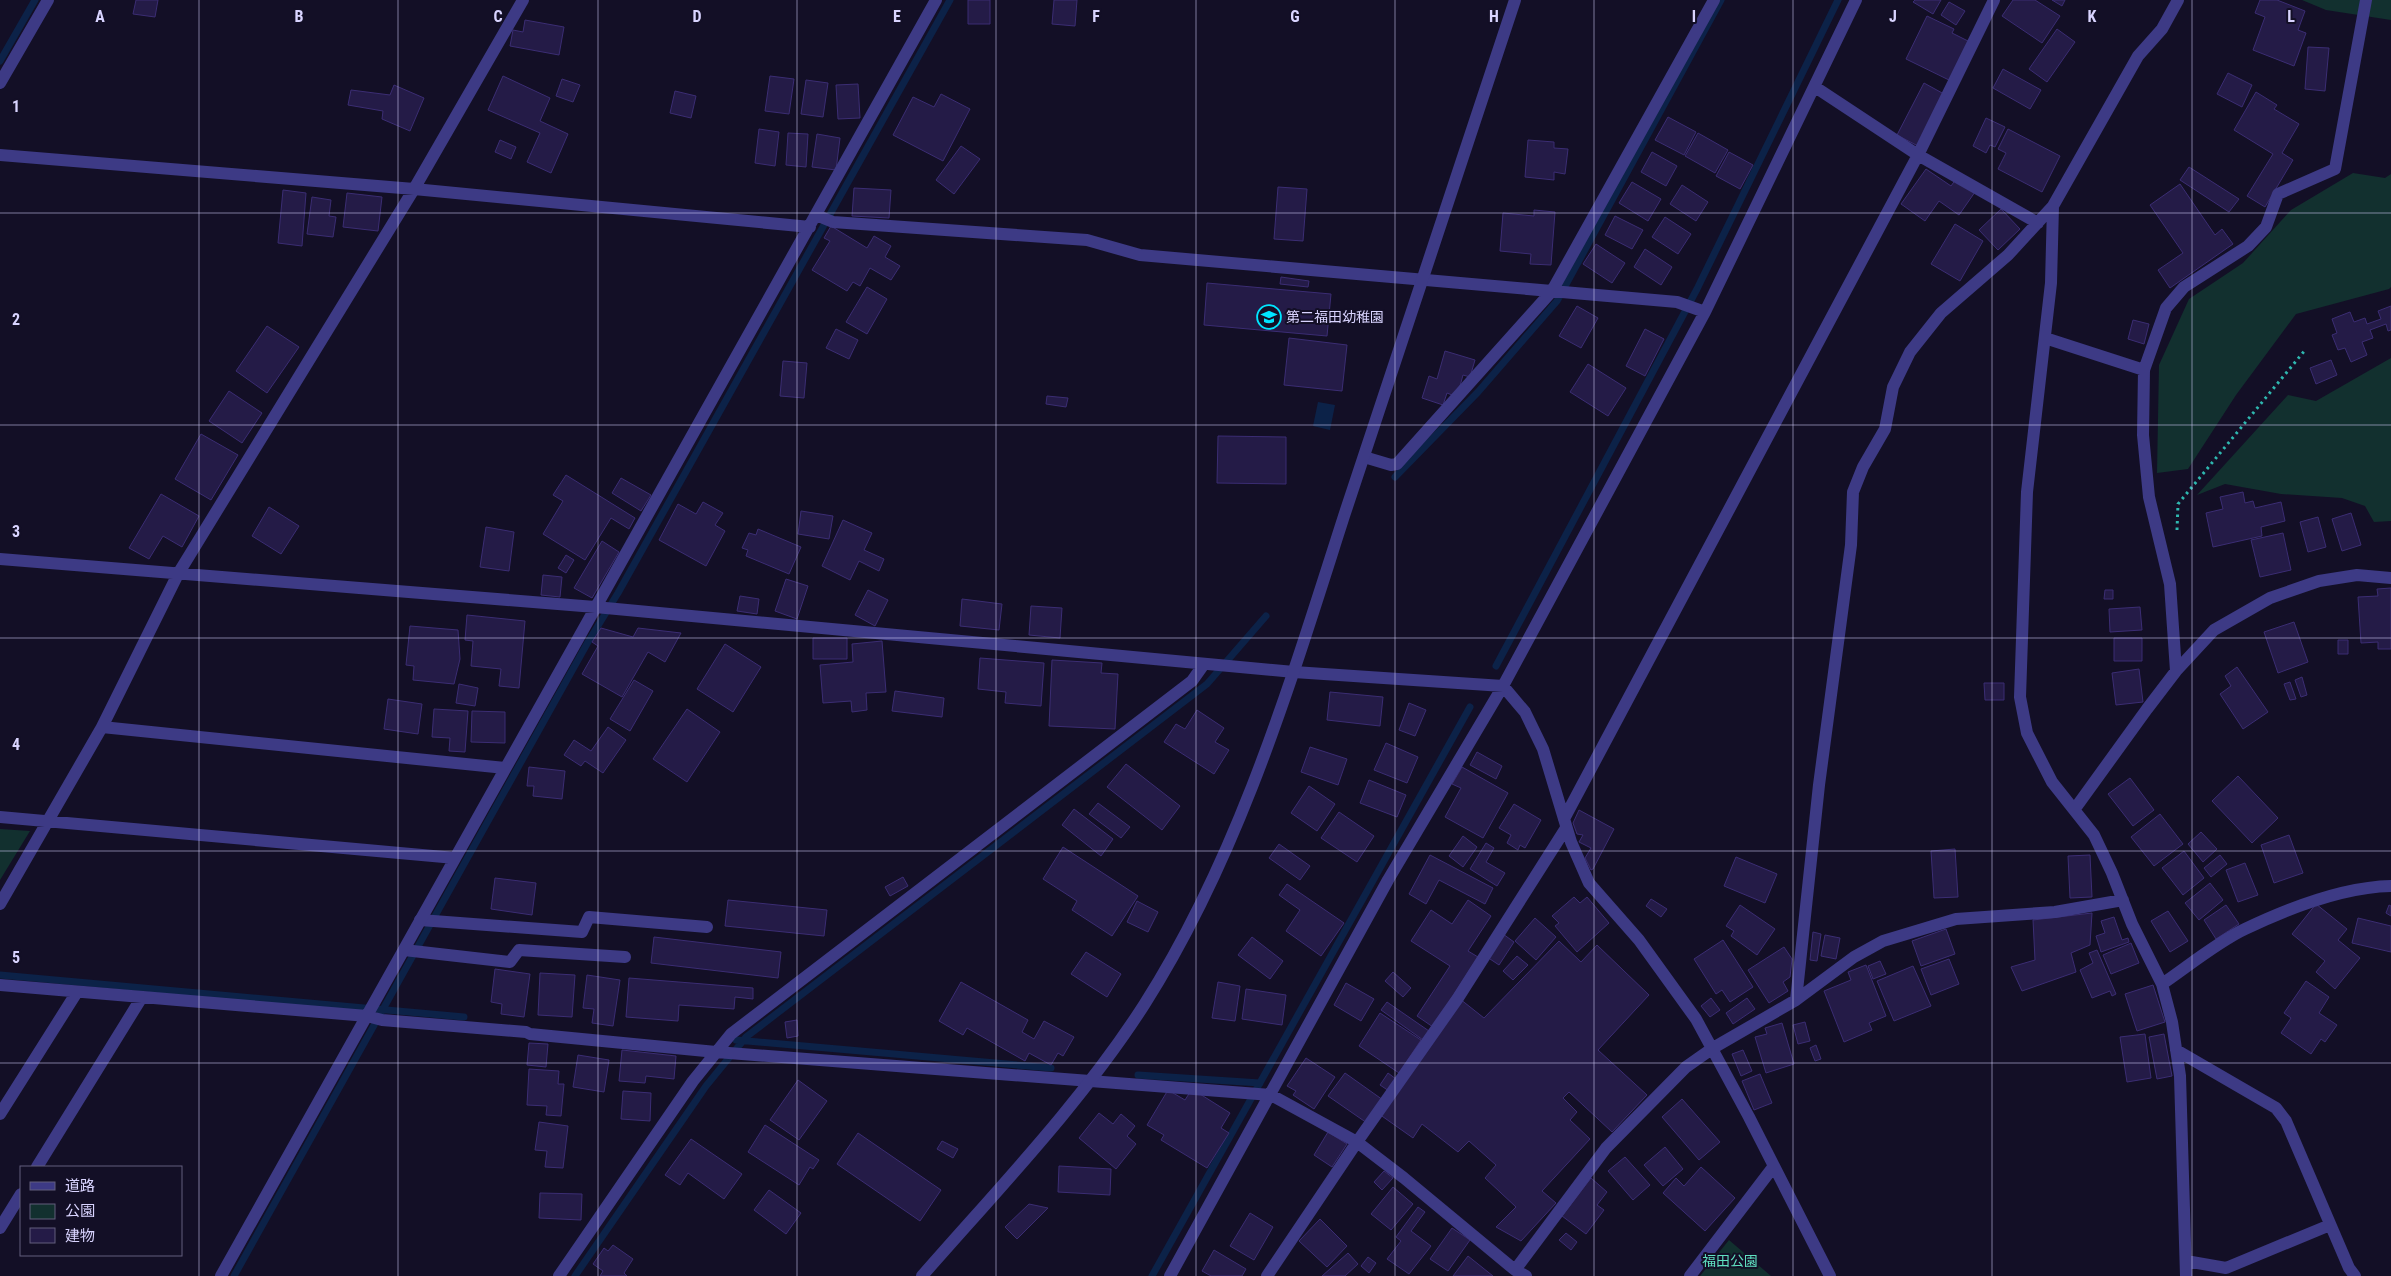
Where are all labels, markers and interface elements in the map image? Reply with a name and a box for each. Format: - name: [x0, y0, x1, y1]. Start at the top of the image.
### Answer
- text: A: [95, 7, 105, 26]
- text: B: [295, 7, 304, 26]
- text: C: [493, 7, 503, 26]
- text: D: [692, 7, 702, 26]
- text: E: [893, 7, 901, 26]
- text: F: [1092, 7, 1100, 26]
- text: G: [1290, 7, 1300, 26]
- text: H: [1489, 7, 1499, 26]
- text: I: [1692, 7, 1696, 26]
- text: J: [1889, 7, 1897, 26]
- text: K: [2088, 7, 2097, 26]
- text: L: [2287, 7, 2295, 26]
- text: 1: [12, 97, 20, 116]
- school or university icon: 第二福田幼稚園: [1256, 304, 1282, 330]
- place label: 第二福田幼稚園: [1286, 309, 1384, 325]
- text: 2: [12, 310, 20, 329]
- text: 3: [12, 522, 20, 541]
- text: 4: [12, 735, 20, 754]
- text: 5: [12, 948, 20, 967]
- legend: [20, 1166, 182, 1256]
- text: 道路: [65, 1177, 95, 1195]
- text: 公園: [65, 1202, 95, 1220]
- text: 建物: [65, 1227, 95, 1245]
- park label: 福田公園: [1702, 1253, 1758, 1269]

